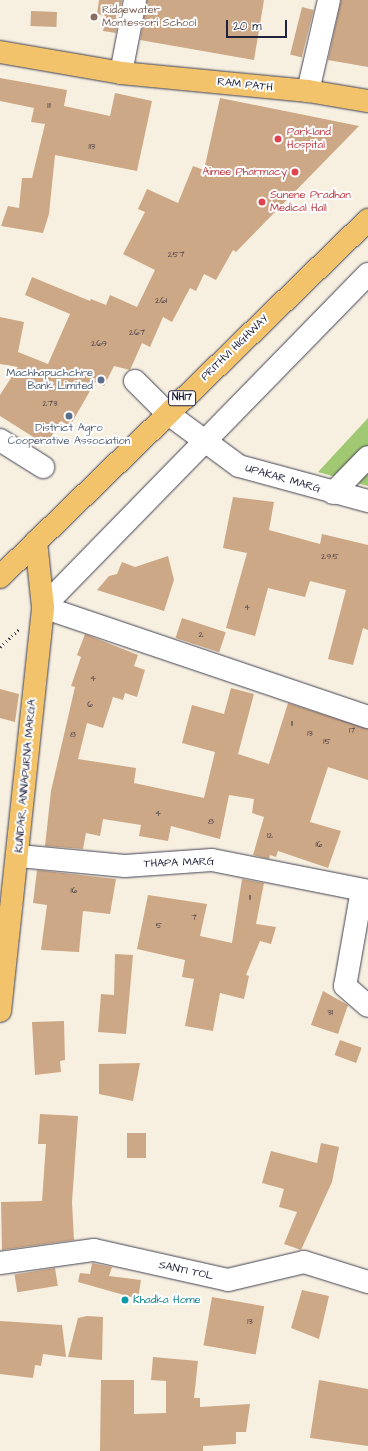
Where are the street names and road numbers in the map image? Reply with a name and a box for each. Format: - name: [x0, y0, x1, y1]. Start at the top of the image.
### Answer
- street label: RAM PATH: [216, 76, 274, 94]
- street label: PRITHVI HIGHWAY: [198, 312, 272, 384]
- road number: NH17: [168, 390, 196, 406]
- street label: UPAKAR MARG: [244, 462, 322, 496]
- street label: KUNDAR, ANNAPURNA MARGA: [13, 699, 39, 853]
- street label: THAPA MARG: [143, 855, 215, 871]
- street label: SANTI TOL: [157, 1259, 215, 1283]

